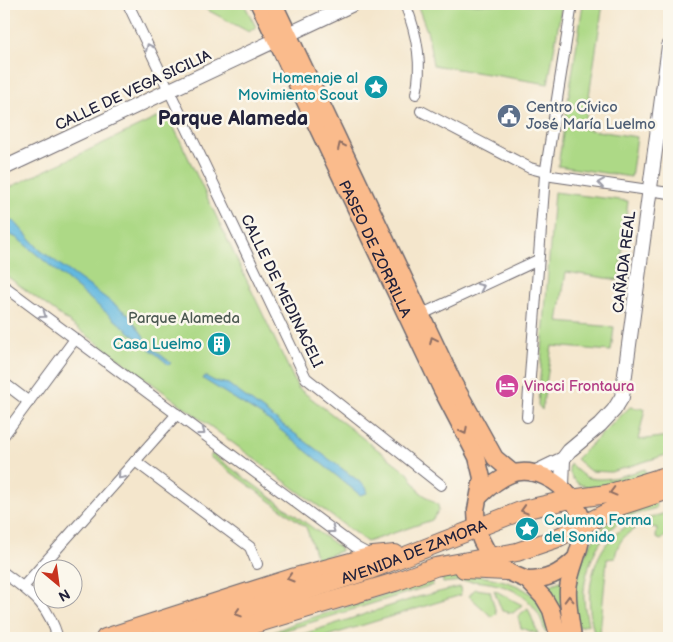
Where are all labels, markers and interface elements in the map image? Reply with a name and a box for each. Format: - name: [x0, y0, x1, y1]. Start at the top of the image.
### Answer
- one-way arrow: [145, 43, 155, 52]
- street label: CALLE DE VEGA SICILIA: [52, 46, 215, 135]
- place label: Homenaje al Movimiento Scout: [238, 69, 358, 105]
- place icon: Homenaje al Movimiento Scout: [363, 74, 389, 100]
- place label: Centro Cívico José María Luelmo: [526, 98, 656, 134]
- public building icon: Centro Cívico José María Luelmo: [496, 103, 522, 129]
- district label: Parque Alameda: [158, 107, 308, 131]
- one-way arrow: [337, 142, 348, 151]
- street label: PASEO DE ZORRILLA: [334, 178, 416, 321]
- one-way arrow: [597, 178, 605, 189]
- street label: CAÑADA REAL: [609, 210, 640, 314]
- street label: CALLE DE MEDINACELI: [236, 211, 327, 371]
- one-way arrow: [476, 283, 485, 293]
- one-way arrow: [37, 309, 47, 318]
- park label: Parque Alameda: [128, 309, 240, 328]
- building icon: Casa Luelmo: [206, 331, 232, 357]
- place label: Casa Luelmo: [113, 335, 202, 354]
- one-way arrow: [429, 336, 439, 345]
- hotel icon: Vincci Frontaura: [494, 373, 520, 399]
- place label: Vincci Frontaura: [524, 377, 634, 396]
- one-way arrow: [458, 426, 468, 435]
- one-way arrow: [196, 427, 205, 435]
- one-way arrow: [118, 471, 127, 480]
- one-way arrow: [608, 486, 617, 497]
- one-way arrow: [520, 505, 528, 515]
- place label: Columna Forma del Sonido: [544, 511, 652, 547]
- street label: AVENIDA DE ZAMORA: [339, 516, 490, 589]
- place icon: Columna Forma del Sonido: [514, 516, 540, 542]
- one-way arrow: [326, 524, 335, 532]
- north arrow: [32, 560, 82, 610]
- one-way arrow: [286, 573, 294, 583]
- text: N: [55, 585, 73, 605]
- one-way arrow: [563, 595, 574, 603]
- one-way arrow: [234, 608, 242, 618]

